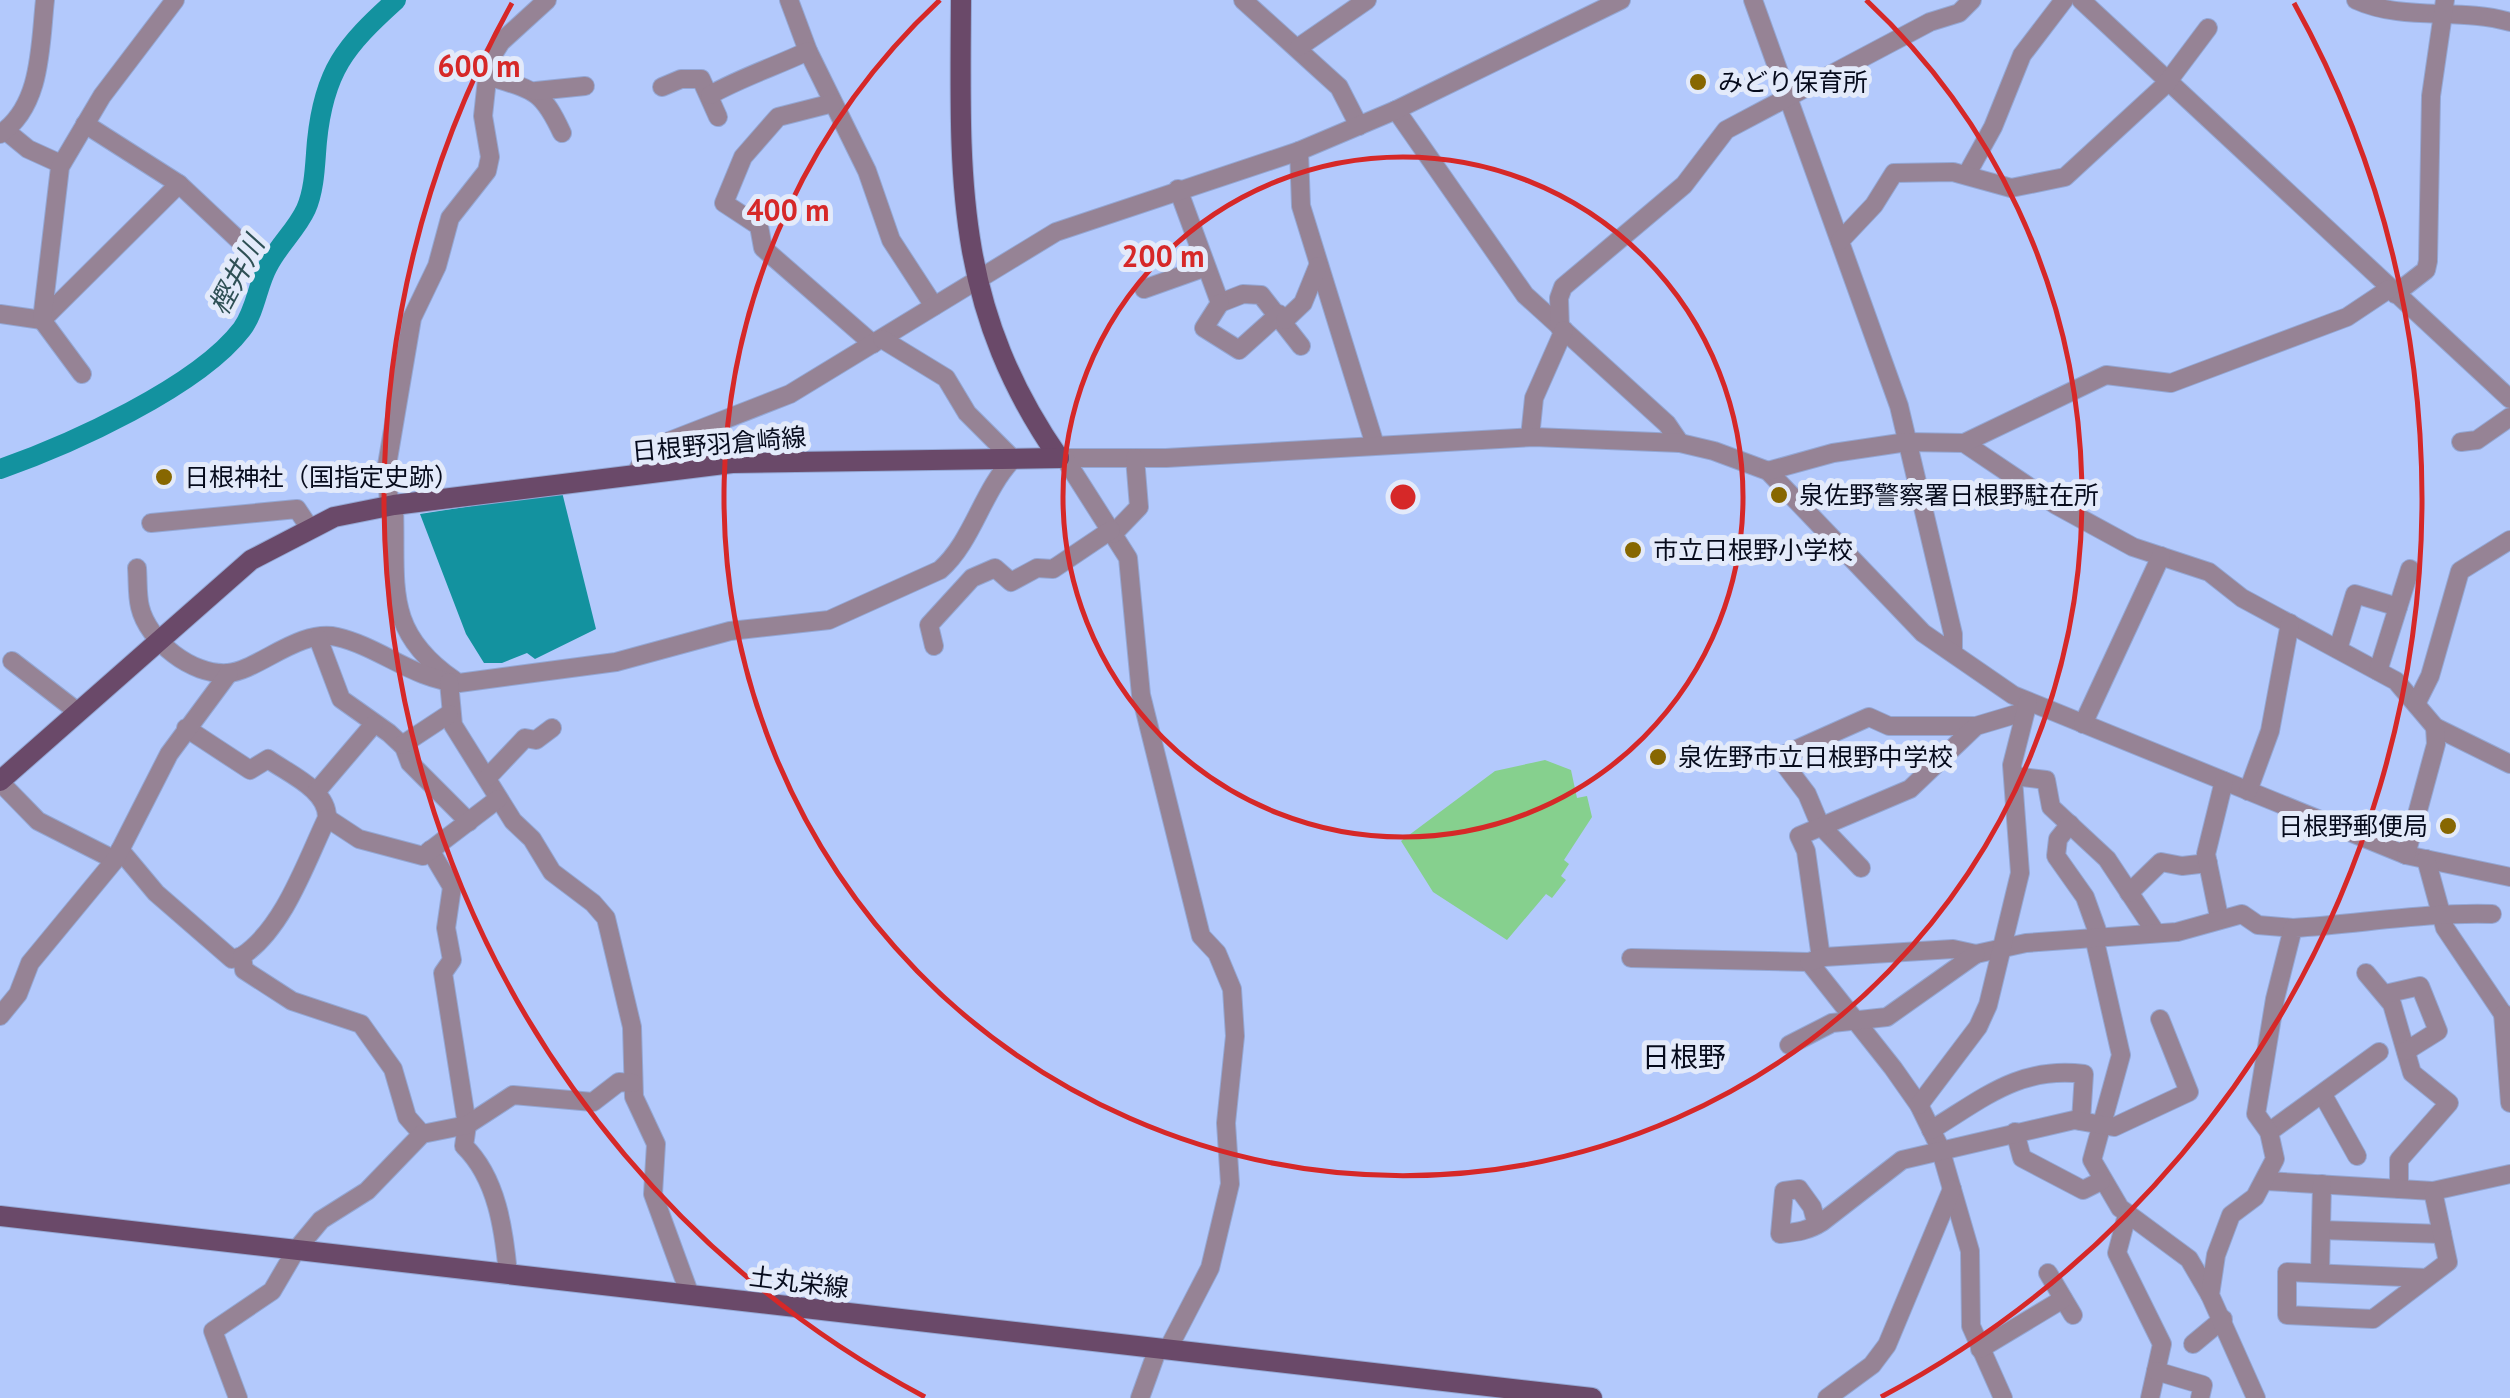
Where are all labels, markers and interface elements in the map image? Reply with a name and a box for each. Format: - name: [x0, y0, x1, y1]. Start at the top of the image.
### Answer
- text: 600 m: [438, 46, 520, 85]
- place label: みどり保育所: [1718, 66, 1868, 98]
- marker: みどり保育所: [1687, 71, 1709, 93]
- text: 400 m: [747, 190, 829, 229]
- water label: 樫井川: [200, 227, 273, 321]
- text: 200 m: [1122, 236, 1204, 275]
- street label: 日根野羽倉崎線: [630, 420, 808, 468]
- place label: 日根神社（国指定史跡）: [184, 461, 459, 493]
- marker: 日根神社（国指定史跡）: [153, 466, 175, 488]
- centre of rings: [1385, 479, 1421, 515]
- place label: 泉佐野警察署日根野駐在所: [1799, 479, 2099, 511]
- marker: 泉佐野警察署日根野駐在所: [1768, 484, 1790, 506]
- place label: 市立日根野小学校: [1653, 534, 1853, 566]
- marker: 市立日根野小学校: [1622, 539, 1644, 561]
- place label: 泉佐野市立日根野中学校: [1678, 741, 1953, 773]
- marker: 泉佐野市立日根野中学校: [1647, 746, 1669, 768]
- place label: 日根野郵便局: [2278, 810, 2428, 842]
- marker: 日根野郵便局: [2437, 815, 2459, 837]
- district label: 日根野: [1642, 1038, 1726, 1075]
- street label: 土丸栄線: [747, 1260, 851, 1304]

